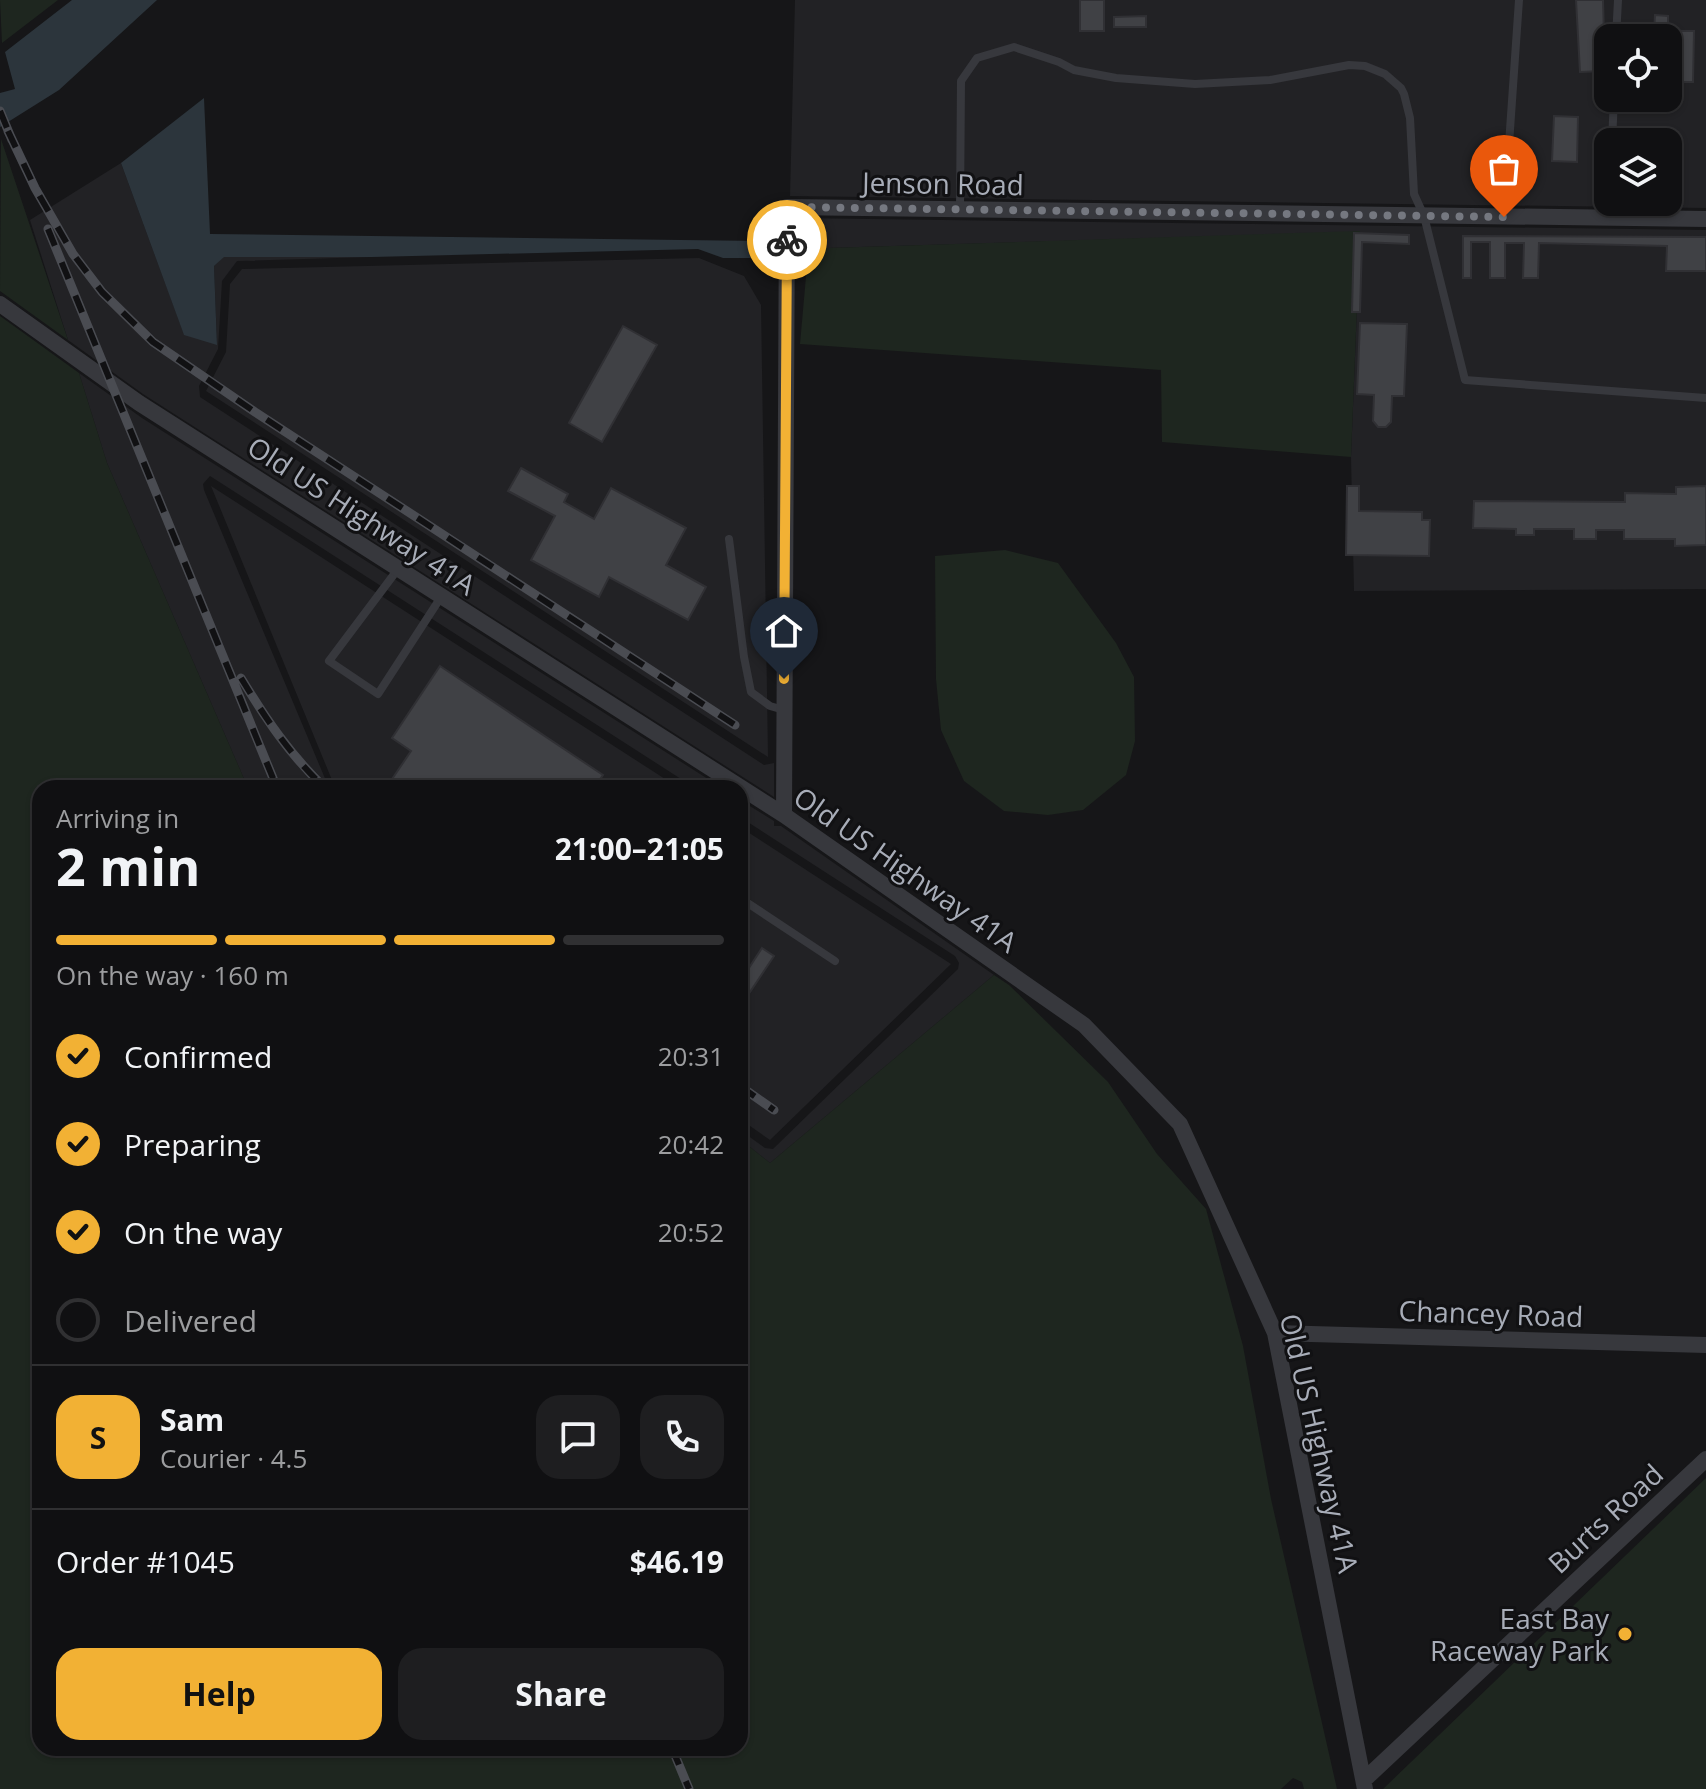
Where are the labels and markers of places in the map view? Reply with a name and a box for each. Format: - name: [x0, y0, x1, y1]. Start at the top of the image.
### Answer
- pin: [1470, 135, 1538, 217]
- pin: [750, 597, 818, 679]
- place label: East Bay Raceway Park: [1430, 1599, 1610, 1669]
- marker: East Bay Raceway Park: [1616, 1625, 1634, 1643]

